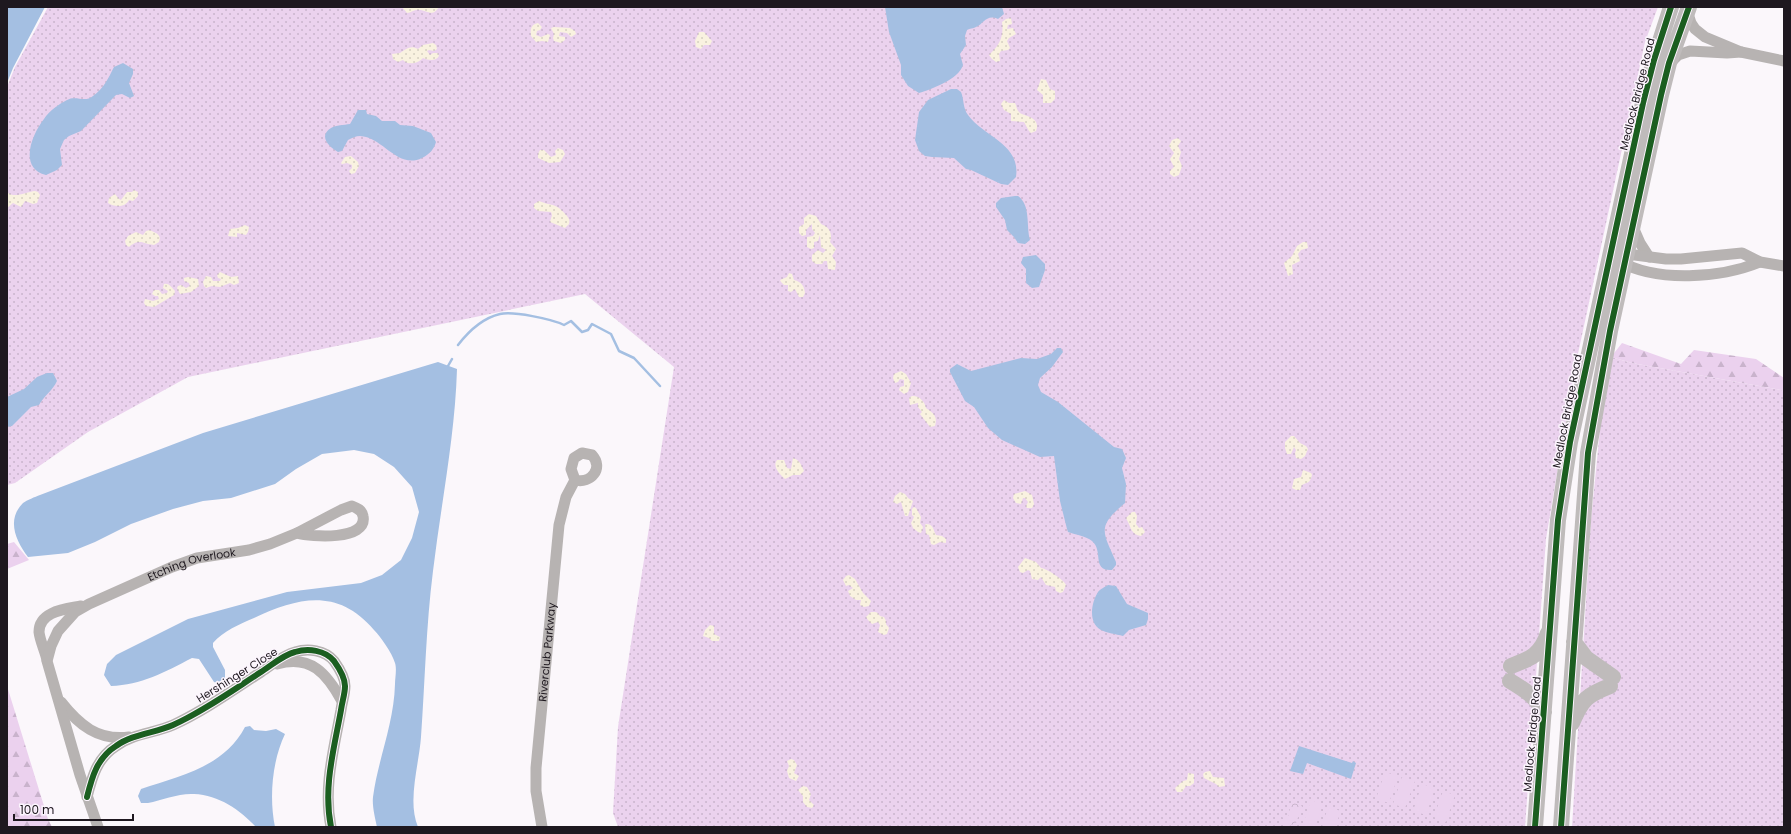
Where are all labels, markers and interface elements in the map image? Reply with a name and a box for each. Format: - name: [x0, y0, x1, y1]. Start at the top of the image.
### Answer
- street label: Medlock Bridge Road: [1615, 36, 1659, 152]
- street label: Medlock Bridge Road: [1548, 353, 1586, 469]
- street label: Etching Overlook: [145, 544, 237, 585]
- street label: Riverclub Parkway: [534, 601, 560, 702]
- street label: Hershinger Close: [193, 643, 281, 706]
- street label: Medlock Bridge Road: [1519, 676, 1545, 792]
- scale bar: [14, 796, 133, 822]
- text: 100 m: [20, 801, 54, 818]

